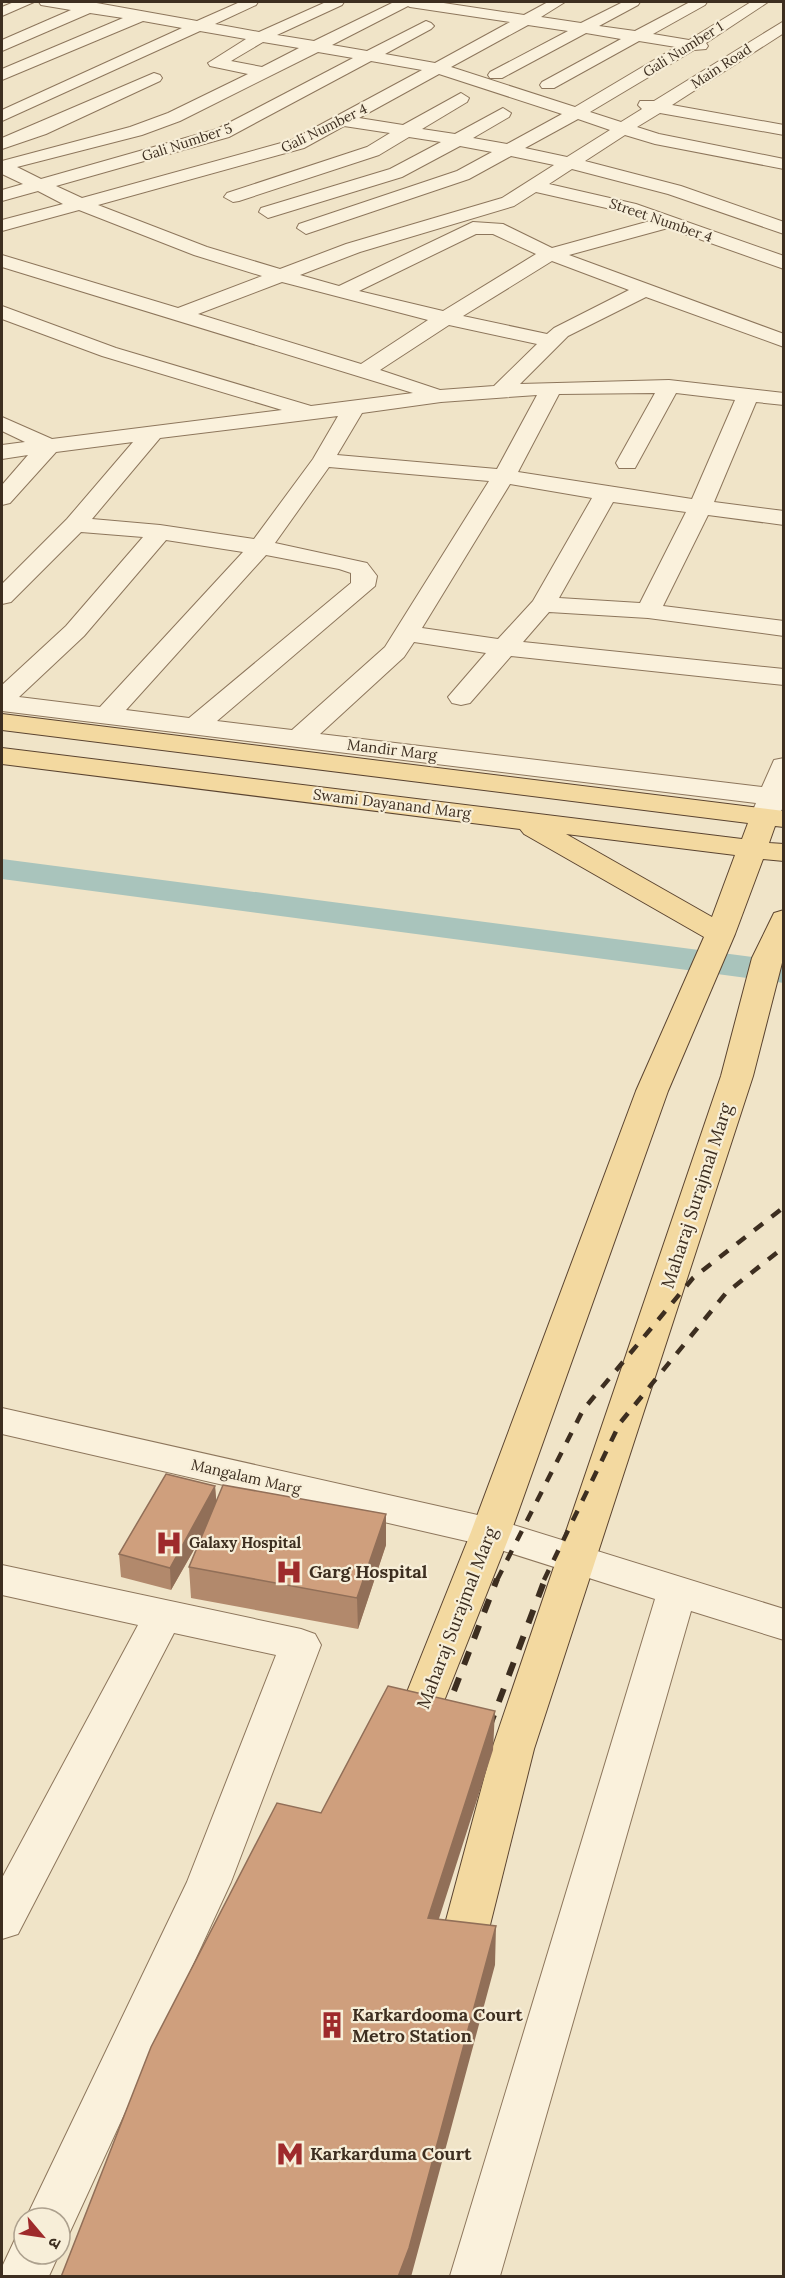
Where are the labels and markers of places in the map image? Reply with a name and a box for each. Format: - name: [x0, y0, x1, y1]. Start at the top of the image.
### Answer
- hospital icon: Galaxy Hospital: [154, 1528, 184, 1558]
- place label: Galaxy Hospital: [189, 1533, 302, 1552]
- hospital icon: Garg Hospital: [274, 1557, 304, 1587]
- place label: Garg Hospital: [309, 1560, 428, 1583]
- place label: Karkardooma Court Metro Station: [352, 2003, 523, 2047]
- building icon: Karkardooma Court Metro Station: [317, 2010, 347, 2040]
- metro station icon: Karkarduma Court: [275, 2139, 305, 2169]
- place label: Karkarduma Court: [310, 2142, 472, 2165]

